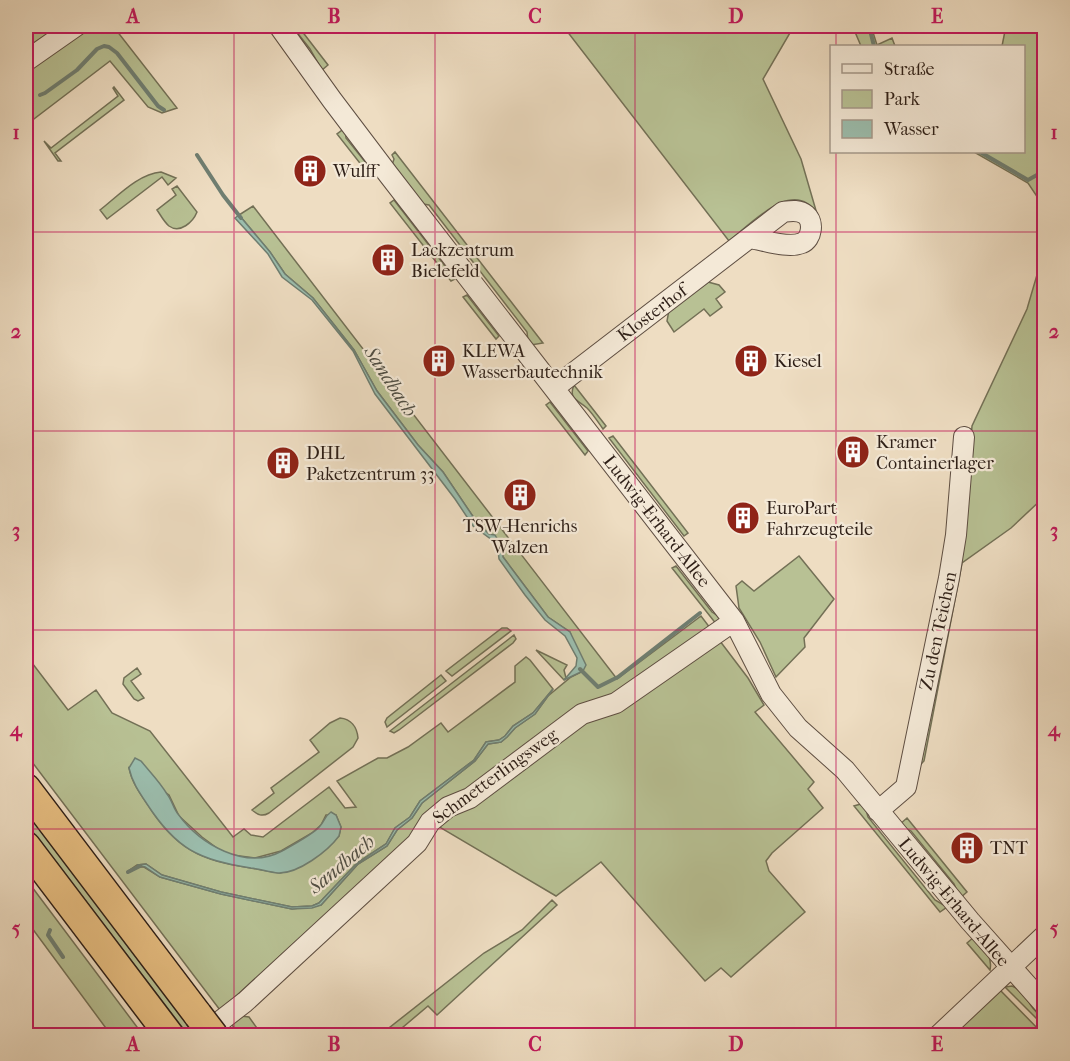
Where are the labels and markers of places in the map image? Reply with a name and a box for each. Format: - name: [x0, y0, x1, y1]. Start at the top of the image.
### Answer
- building icon: Wulff: [292, 153, 328, 189]
- place label: Wulff: [332, 161, 380, 182]
- place label: Lackzentrum Bielefeld: [411, 240, 514, 282]
- building icon: Lackzentrum Bielefeld: [370, 242, 406, 278]
- place label: KLEWA Wasserbautechnik: [461, 341, 603, 383]
- building icon: KLEWA Wasserbautechnik: [421, 343, 457, 379]
- building icon: Kiesel: [733, 343, 769, 379]
- place label: Kiesel: [774, 351, 822, 372]
- place label: Kramer Containerlager: [876, 432, 994, 474]
- building icon: Kramer Containerlager: [835, 434, 871, 470]
- place label: DHL Paketzentrum 33: [306, 443, 434, 485]
- building icon: DHL Paketzentrum 33: [265, 445, 301, 481]
- building icon: TSW-Henrichs Walzen: [502, 477, 538, 513]
- place label: EuroPart Fahrzeugteile: [766, 498, 873, 540]
- building icon: EuroPart Fahrzeugteile: [725, 500, 761, 536]
- place label: TSW-Henrichs Walzen: [463, 516, 578, 558]
- building icon: TNT: [949, 830, 985, 866]
- place label: TNT: [990, 838, 1029, 859]

